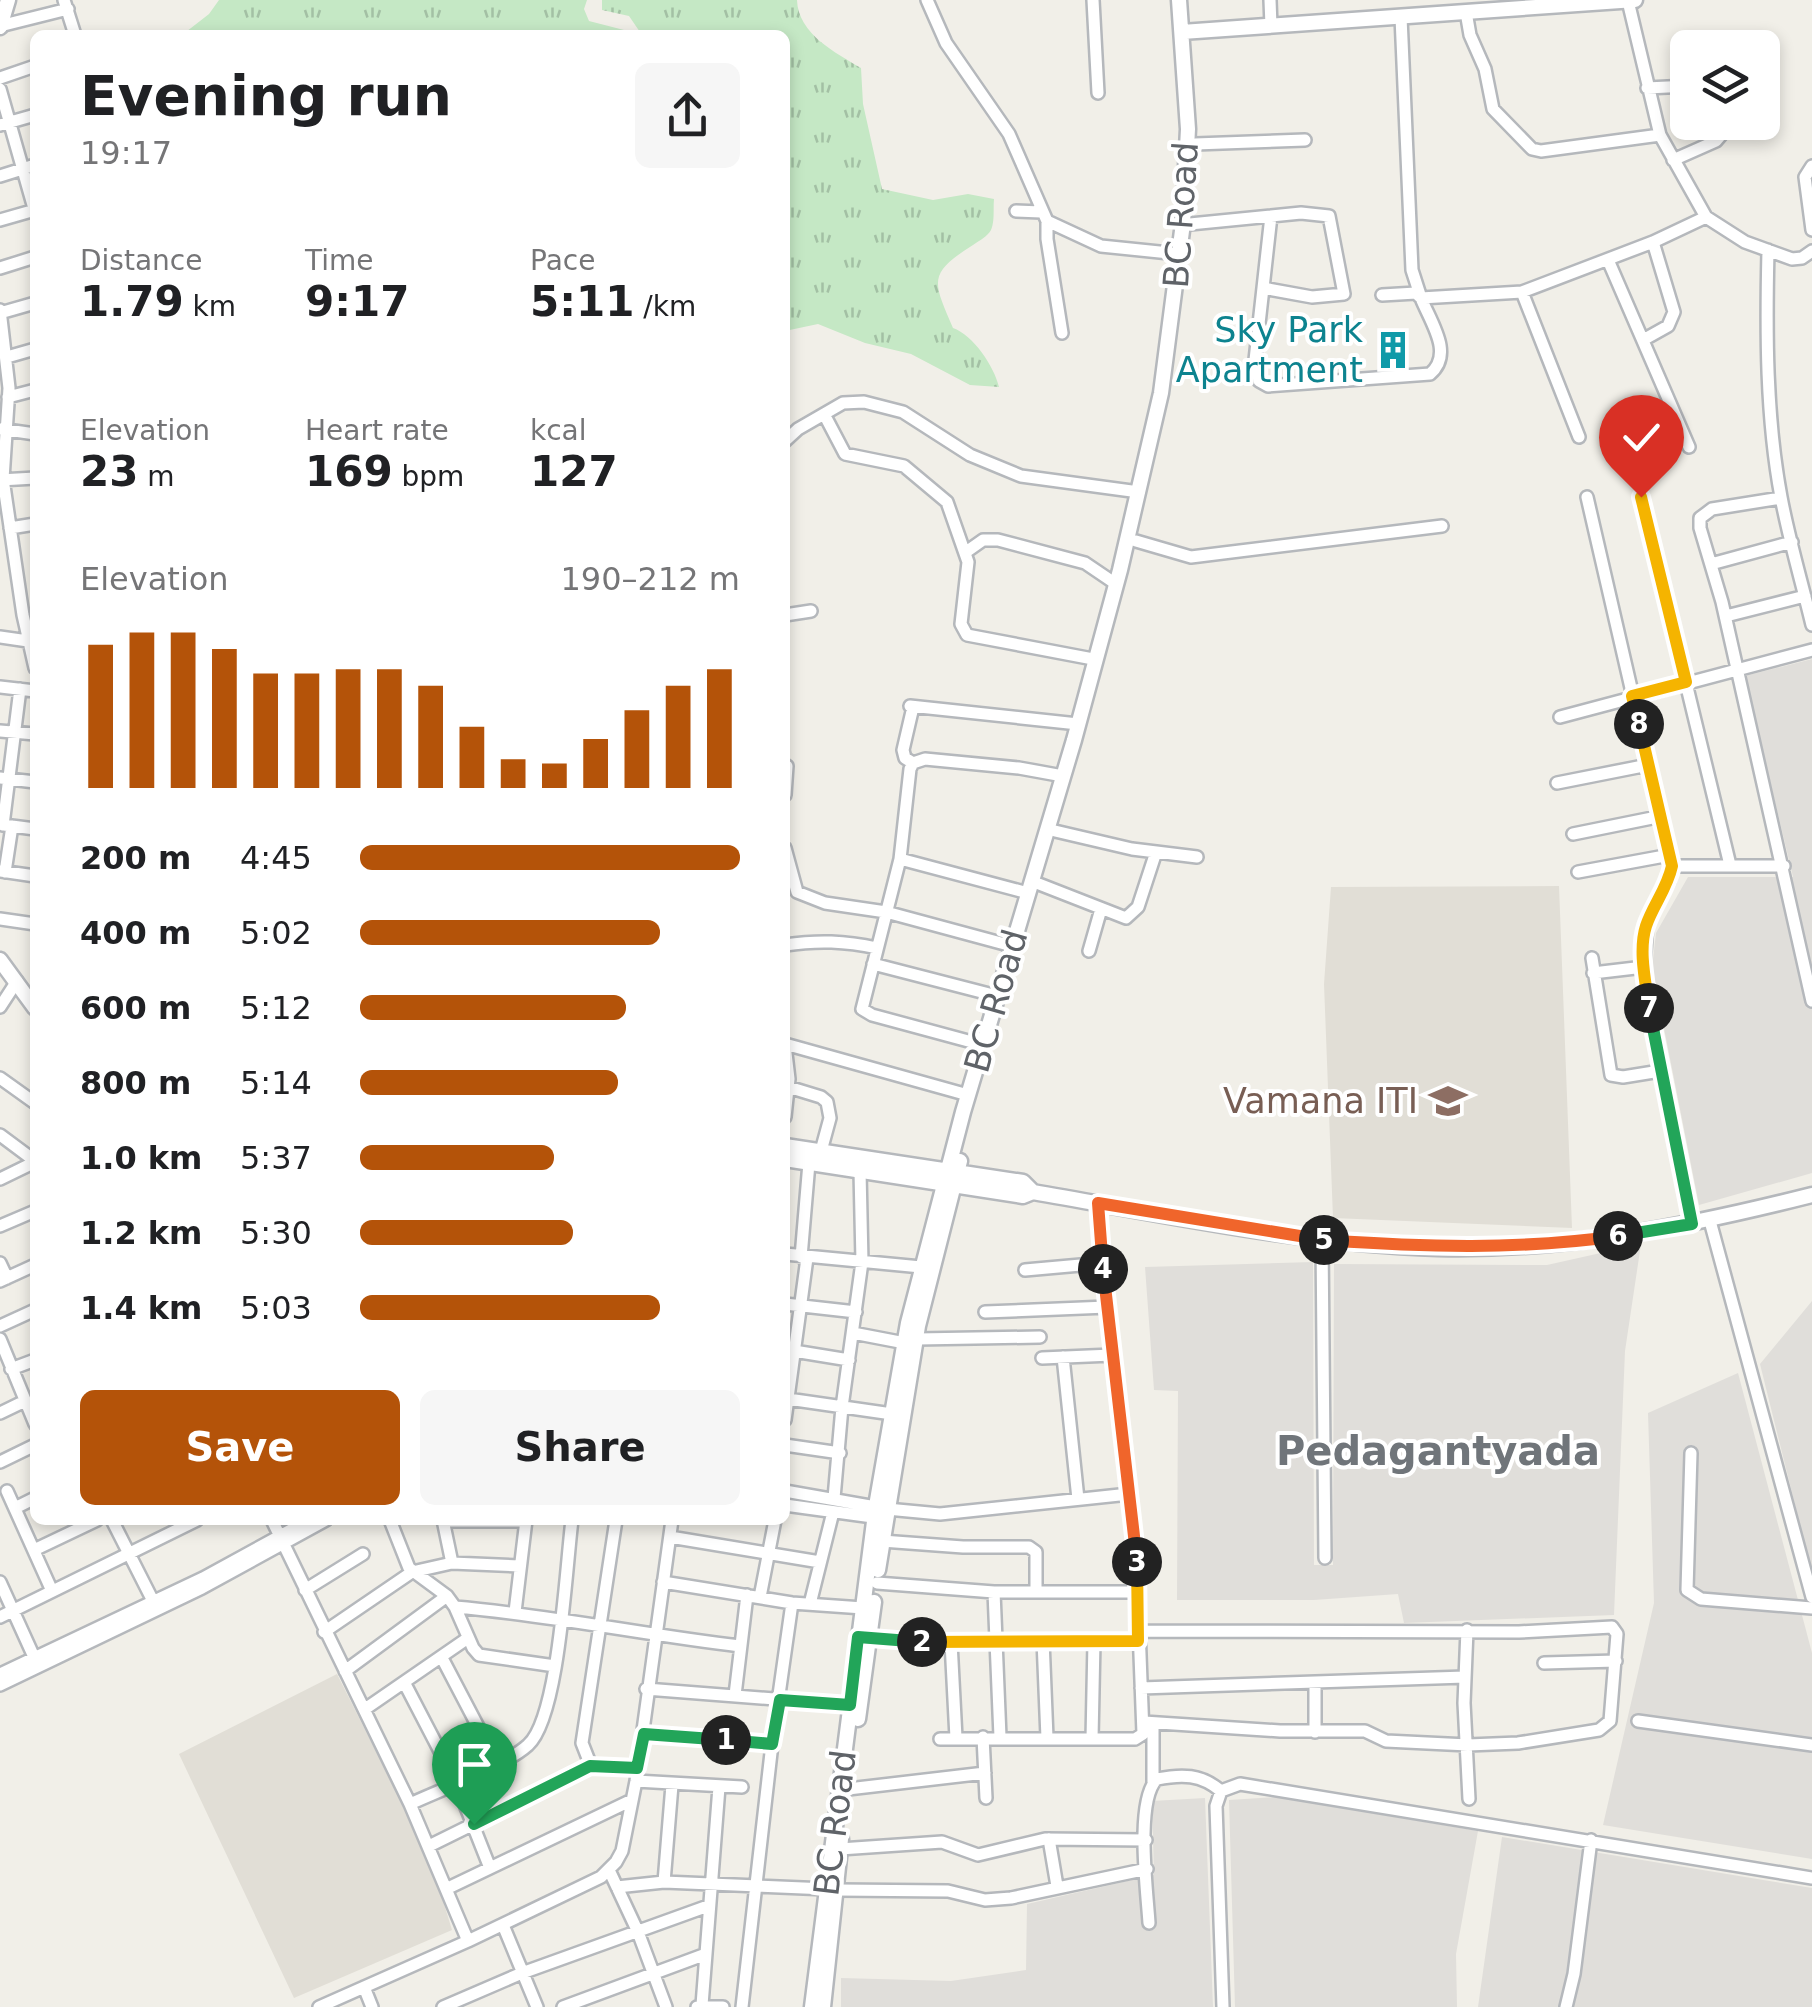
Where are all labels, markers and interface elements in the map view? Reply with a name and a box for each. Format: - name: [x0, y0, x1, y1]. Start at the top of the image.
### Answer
- map controls: [1670, 30, 1780, 140]
- button: layers: [1670, 30, 1780, 140]
- button: share: [635, 63, 740, 168]
- text: Evening run: [80, 64, 452, 128]
- text: 19:17: [80, 134, 172, 172]
- street label: BC Road: [1156, 140, 1206, 290]
- text: Distance: [80, 244, 202, 277]
- text: Time: [305, 244, 374, 277]
- text: Pace: [530, 244, 595, 277]
- text: 1.79: [80, 277, 184, 326]
- text: 9:17: [305, 277, 409, 326]
- text: 5:11: [530, 277, 634, 326]
- text: km: [184, 290, 236, 323]
- text: /km: [634, 290, 696, 323]
- place label: Sky Park Apartment: [1176, 310, 1364, 390]
- building icon: Sky Park Apartment: [1372, 329, 1414, 371]
- pin: [1599, 395, 1684, 498]
- icon: check: [1614, 410, 1669, 465]
- text: Elevation: [80, 414, 210, 447]
- text: Heart rate: [305, 414, 449, 447]
- text: kcal: [530, 414, 587, 447]
- text: 23: [80, 447, 138, 496]
- text: 169: [305, 447, 393, 496]
- text: 127: [530, 447, 618, 496]
- text: m: [138, 460, 175, 493]
- text: bpm: [393, 460, 464, 493]
- text: Elevation: [80, 560, 229, 598]
- text: 190–212 m: [561, 560, 740, 598]
- pin: 8: [1614, 699, 1664, 749]
- text: 8: [1629, 707, 1649, 740]
- text: 200 m: [80, 839, 191, 877]
- text: 4:45: [240, 839, 312, 877]
- text: 400 m: [80, 914, 191, 952]
- text: 5:02: [240, 914, 312, 952]
- street label: BC Road: [957, 925, 1035, 1077]
- pin: 7: [1624, 983, 1674, 1033]
- text: 600 m: [80, 989, 191, 1027]
- text: 5:12: [240, 989, 312, 1027]
- text: 7: [1639, 991, 1659, 1024]
- text: 800 m: [80, 1064, 191, 1102]
- text: 5:14: [240, 1064, 312, 1102]
- school or university icon: Vamana ITI: [1427, 1080, 1469, 1122]
- place label: Vamana ITI: [1223, 1081, 1418, 1121]
- text: 1.0 km: [80, 1139, 202, 1177]
- text: 5:37: [240, 1139, 312, 1177]
- pin: 6: [1593, 1211, 1643, 1261]
- text: 1.2 km: [80, 1214, 202, 1252]
- text: 5:30: [240, 1214, 312, 1252]
- pin: 5: [1299, 1215, 1349, 1265]
- text: 6: [1608, 1219, 1628, 1252]
- text: 5: [1314, 1223, 1334, 1256]
- pin: 4: [1078, 1244, 1128, 1294]
- text: 4: [1093, 1252, 1113, 1285]
- text: 1.4 km: [80, 1289, 202, 1327]
- text: 5:03: [240, 1289, 312, 1327]
- button: Save: [80, 1390, 400, 1505]
- button: Share: [420, 1390, 740, 1505]
- district label: Pedagantyada: [1276, 1428, 1600, 1474]
- pin: 3: [1112, 1537, 1162, 1587]
- text: 3: [1127, 1545, 1147, 1578]
- pin: 2: [897, 1617, 947, 1667]
- text: 2: [912, 1625, 932, 1658]
- pin: 1: [701, 1715, 751, 1765]
- pin: [432, 1722, 517, 1825]
- text: 1: [716, 1723, 736, 1756]
- icon: arrive: [447, 1737, 502, 1792]
- street label: BC Road: [806, 1748, 864, 1898]

